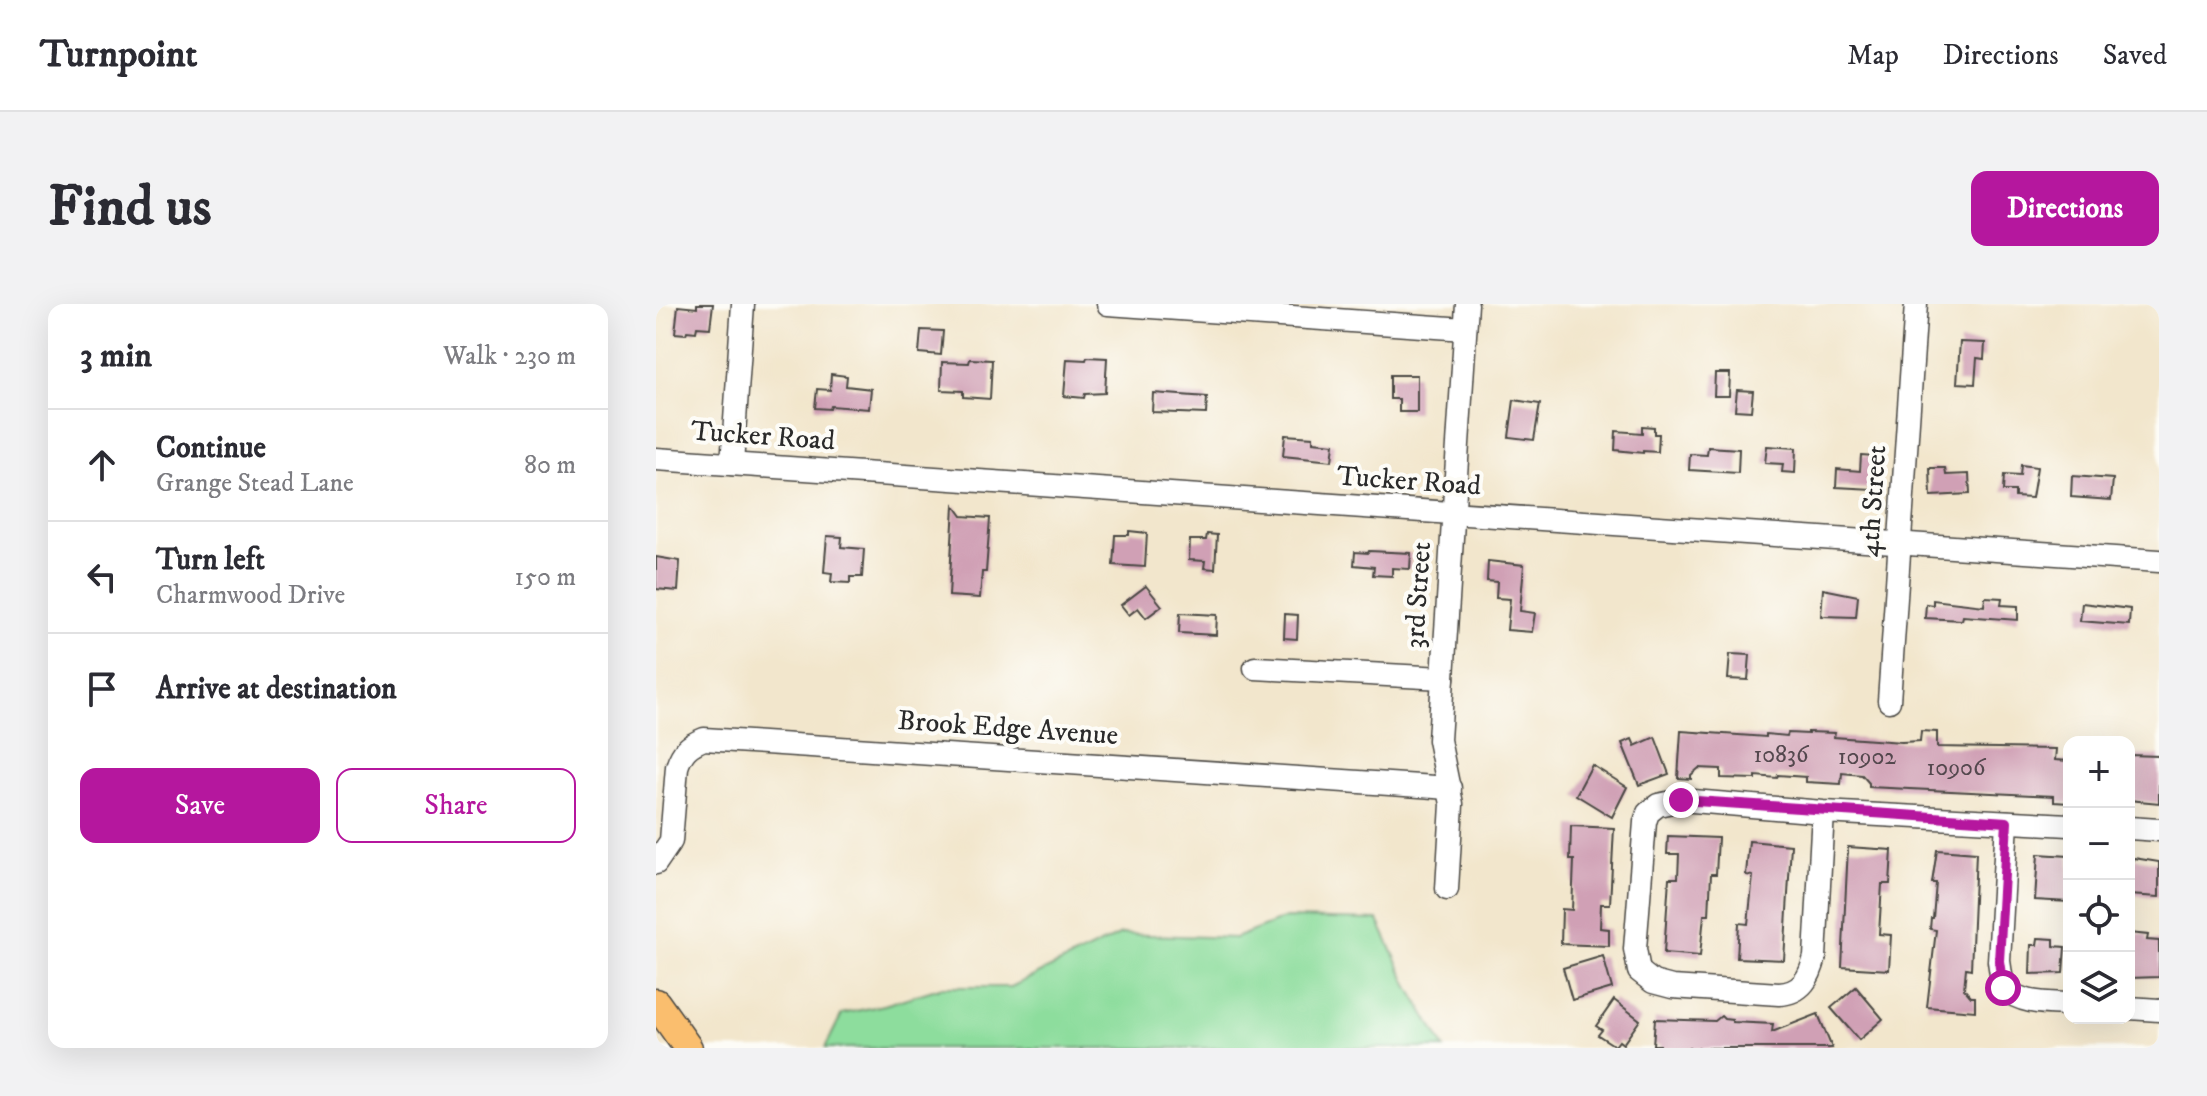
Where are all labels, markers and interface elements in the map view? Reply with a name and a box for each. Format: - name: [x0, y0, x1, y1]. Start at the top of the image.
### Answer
- text: Turnpoint: [40, 31, 198, 79]
- text: Map: [1847, 38, 1899, 73]
- text: Directions: [1943, 38, 2059, 73]
- text: Saved: [2103, 38, 2167, 73]
- button: Directions: [1971, 171, 2159, 246]
- text: Find us: [48, 173, 212, 243]
- text: 3 min: [80, 335, 152, 377]
- text: Walk · 230 m: [443, 340, 576, 373]
- street label: Tucker Road: [690, 414, 836, 458]
- text: Continue: [156, 430, 266, 467]
- icon: ahead: [80, 443, 124, 487]
- street label: 4th Street: [1852, 444, 1894, 558]
- text: 80 m: [524, 449, 576, 482]
- street label: Tucker Road: [1336, 459, 1482, 503]
- text: Grange Stead Lane: [156, 467, 354, 500]
- street label: 3rd Street: [1397, 540, 1439, 650]
- text: Turn left: [156, 542, 265, 579]
- icon: left: [80, 555, 124, 599]
- text: 150 m: [515, 561, 576, 594]
- text: Charmwood Drive: [156, 579, 345, 612]
- icon: arrive: [80, 667, 124, 711]
- text: Arrive at destination: [156, 671, 397, 708]
- street label: Brook Edge Avenue: [897, 703, 1119, 753]
- map controls: [2063, 736, 2135, 1024]
- button: +: [2063, 736, 2135, 808]
- house number: 10836: [1753, 740, 1810, 770]
- house number: 10902: [1838, 742, 1896, 772]
- house number: 10906: [1926, 753, 1987, 783]
- button: Save: [80, 768, 320, 843]
- button: Share: [336, 768, 576, 843]
- route end: [1663, 782, 1699, 818]
- button: −: [2063, 808, 2135, 880]
- button: locate: [2063, 880, 2135, 952]
- button: layers: [2063, 952, 2135, 1024]
- route start: [1985, 970, 2021, 1006]

